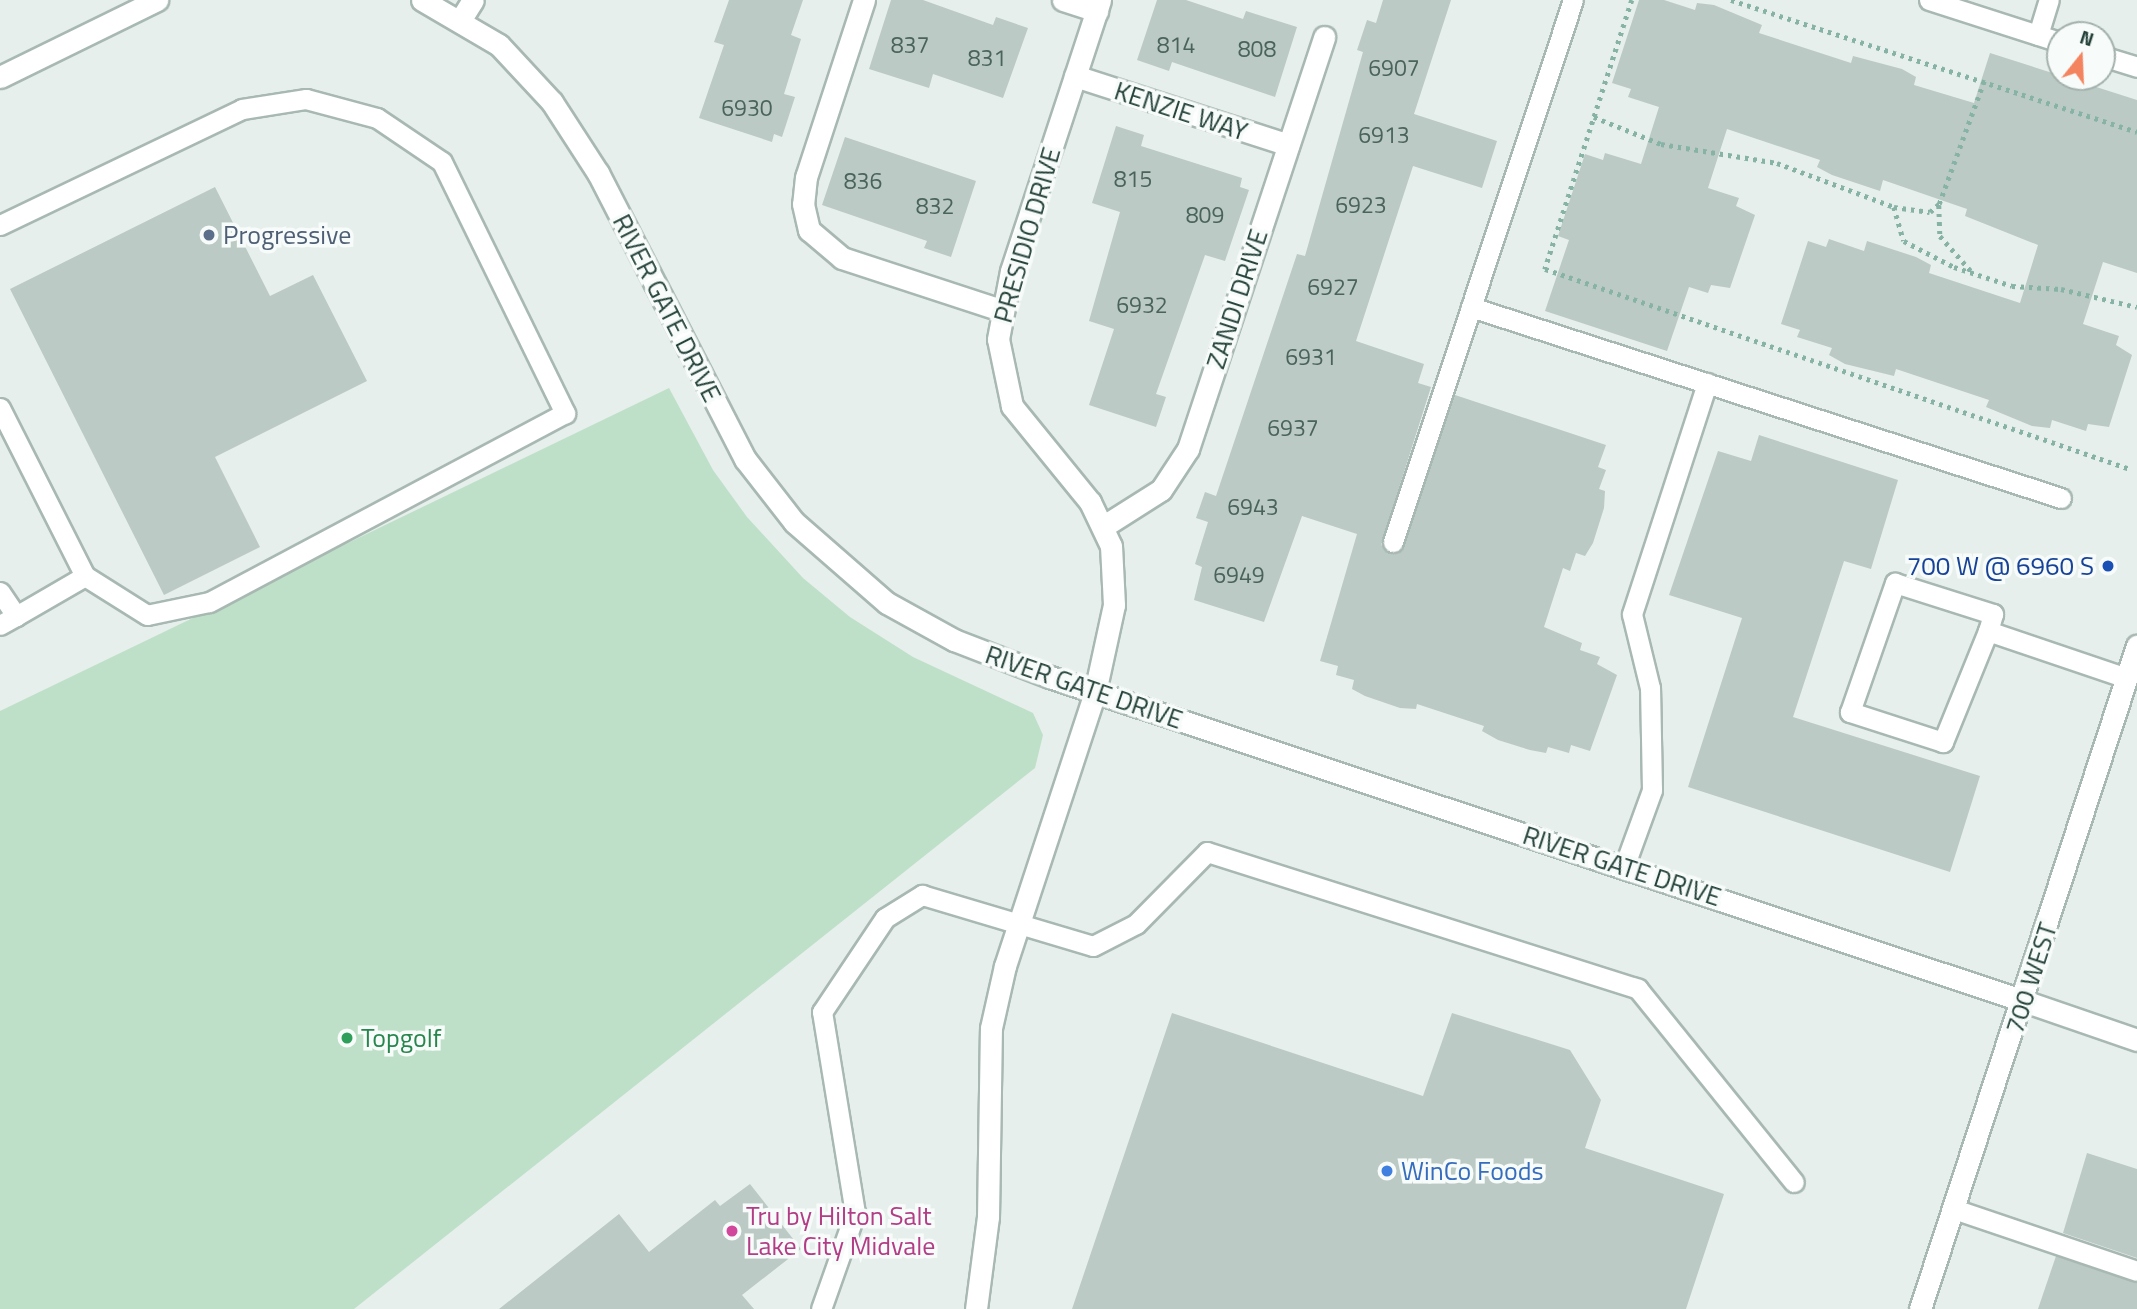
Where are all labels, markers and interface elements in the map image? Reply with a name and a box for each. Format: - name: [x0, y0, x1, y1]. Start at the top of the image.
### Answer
- north arrow: [2046, 21, 2116, 91]
- text: N: [2076, 22, 2098, 53]
- house number: 837: [891, 31, 929, 59]
- house number: 814: [1157, 31, 1195, 59]
- house number: 808: [1238, 35, 1276, 63]
- house number: 831: [968, 44, 1006, 72]
- house number: 6907: [1368, 54, 1420, 82]
- street label: KENZIE WAY: [1111, 75, 1251, 147]
- house number: 6930: [721, 94, 773, 122]
- house number: 6913: [1358, 121, 1410, 149]
- street label: PRESIDIO DRIVE: [987, 144, 1067, 326]
- house number: 815: [1114, 165, 1152, 193]
- house number: 836: [844, 167, 882, 195]
- house number: 6923: [1335, 191, 1387, 219]
- house number: 832: [916, 192, 954, 220]
- house number: 809: [1186, 201, 1224, 229]
- street label: RIVER GATE DRIVE: [606, 209, 728, 407]
- place label: Progressive: [223, 219, 351, 251]
- street label: ZANDI DRIVE: [1200, 225, 1274, 373]
- marker: Progressive: [201, 227, 217, 243]
- house number: 6927: [1307, 273, 1359, 301]
- house number: 6932: [1116, 291, 1168, 319]
- house number: 6931: [1285, 343, 1337, 371]
- house number: 6937: [1267, 414, 1319, 442]
- house number: 6943: [1227, 493, 1279, 521]
- place label: 700 W @ 6960 S: [1907, 550, 2094, 582]
- marker: 700 W @ 6960 S: [2100, 558, 2116, 574]
- house number: 6949: [1213, 561, 1265, 589]
- street label: RIVER GATE DRIVE: [981, 639, 1187, 735]
- street label: RIVER GATE DRIVE: [1519, 819, 1725, 913]
- street label: 700 WEST: [1998, 919, 2064, 1037]
- place label: Topgolf: [361, 1022, 441, 1054]
- marker: Topgolf: [339, 1030, 355, 1046]
- place label: WinCo Foods: [1401, 1155, 1544, 1187]
- marker: WinCo Foods: [1379, 1163, 1395, 1179]
- place label: Tru by Hilton Salt Lake City Midvale: [746, 1200, 935, 1262]
- marker: Tru by Hilton Salt Lake City Midvale: [724, 1223, 740, 1239]

